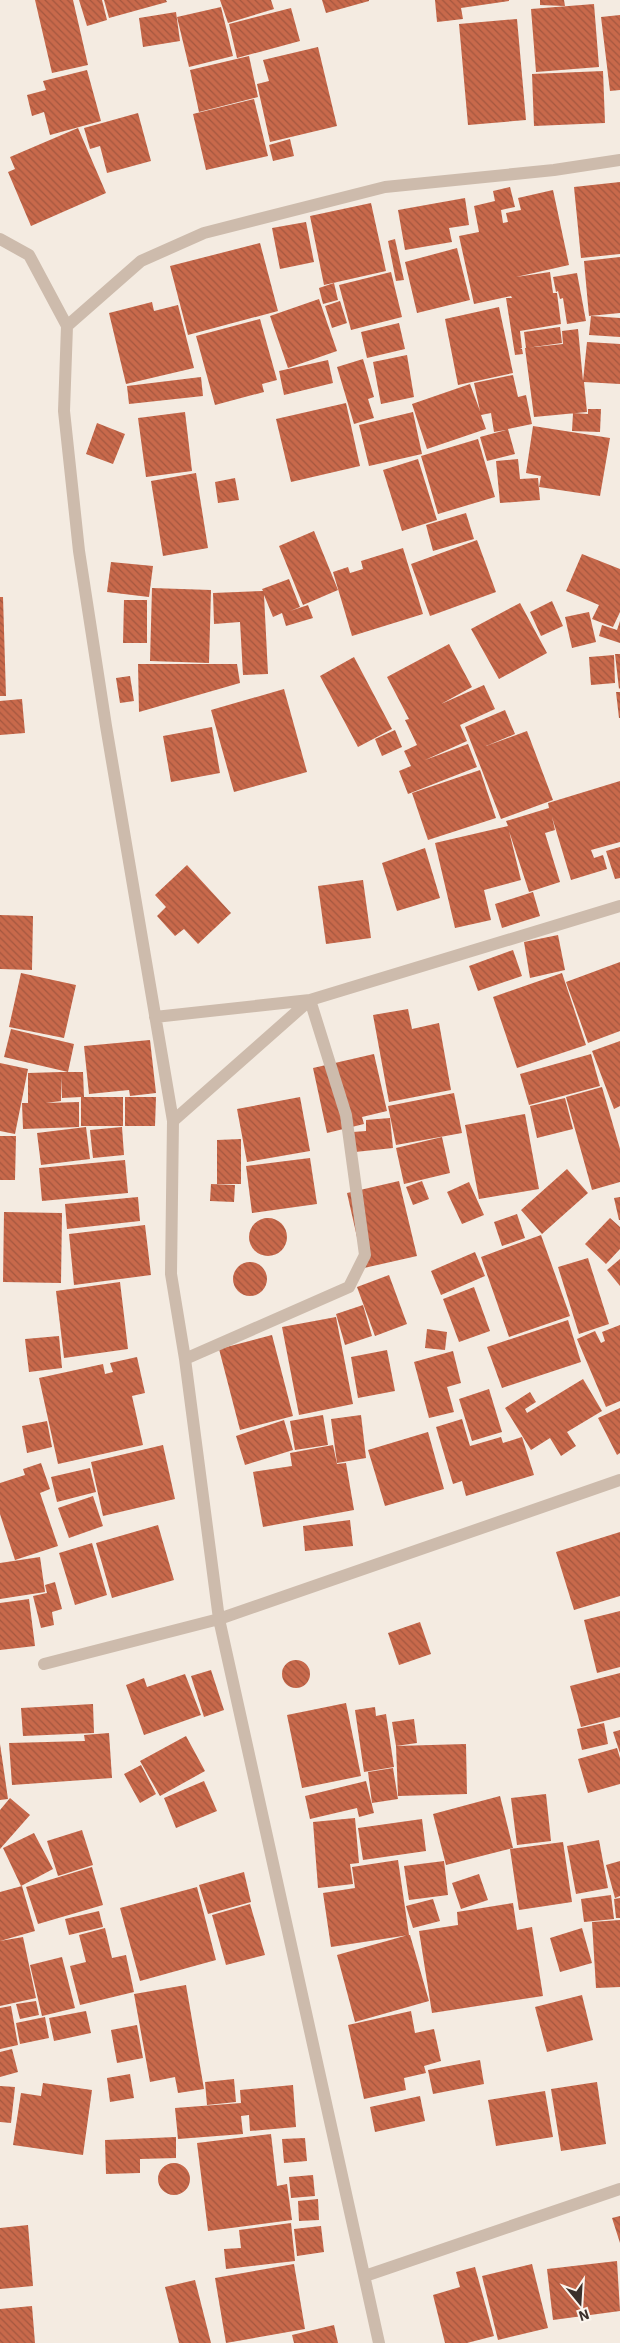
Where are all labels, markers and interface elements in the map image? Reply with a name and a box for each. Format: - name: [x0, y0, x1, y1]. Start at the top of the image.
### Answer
- north arrow: [555, 2278, 605, 2328]
- text: N: [576, 2305, 592, 2325]

